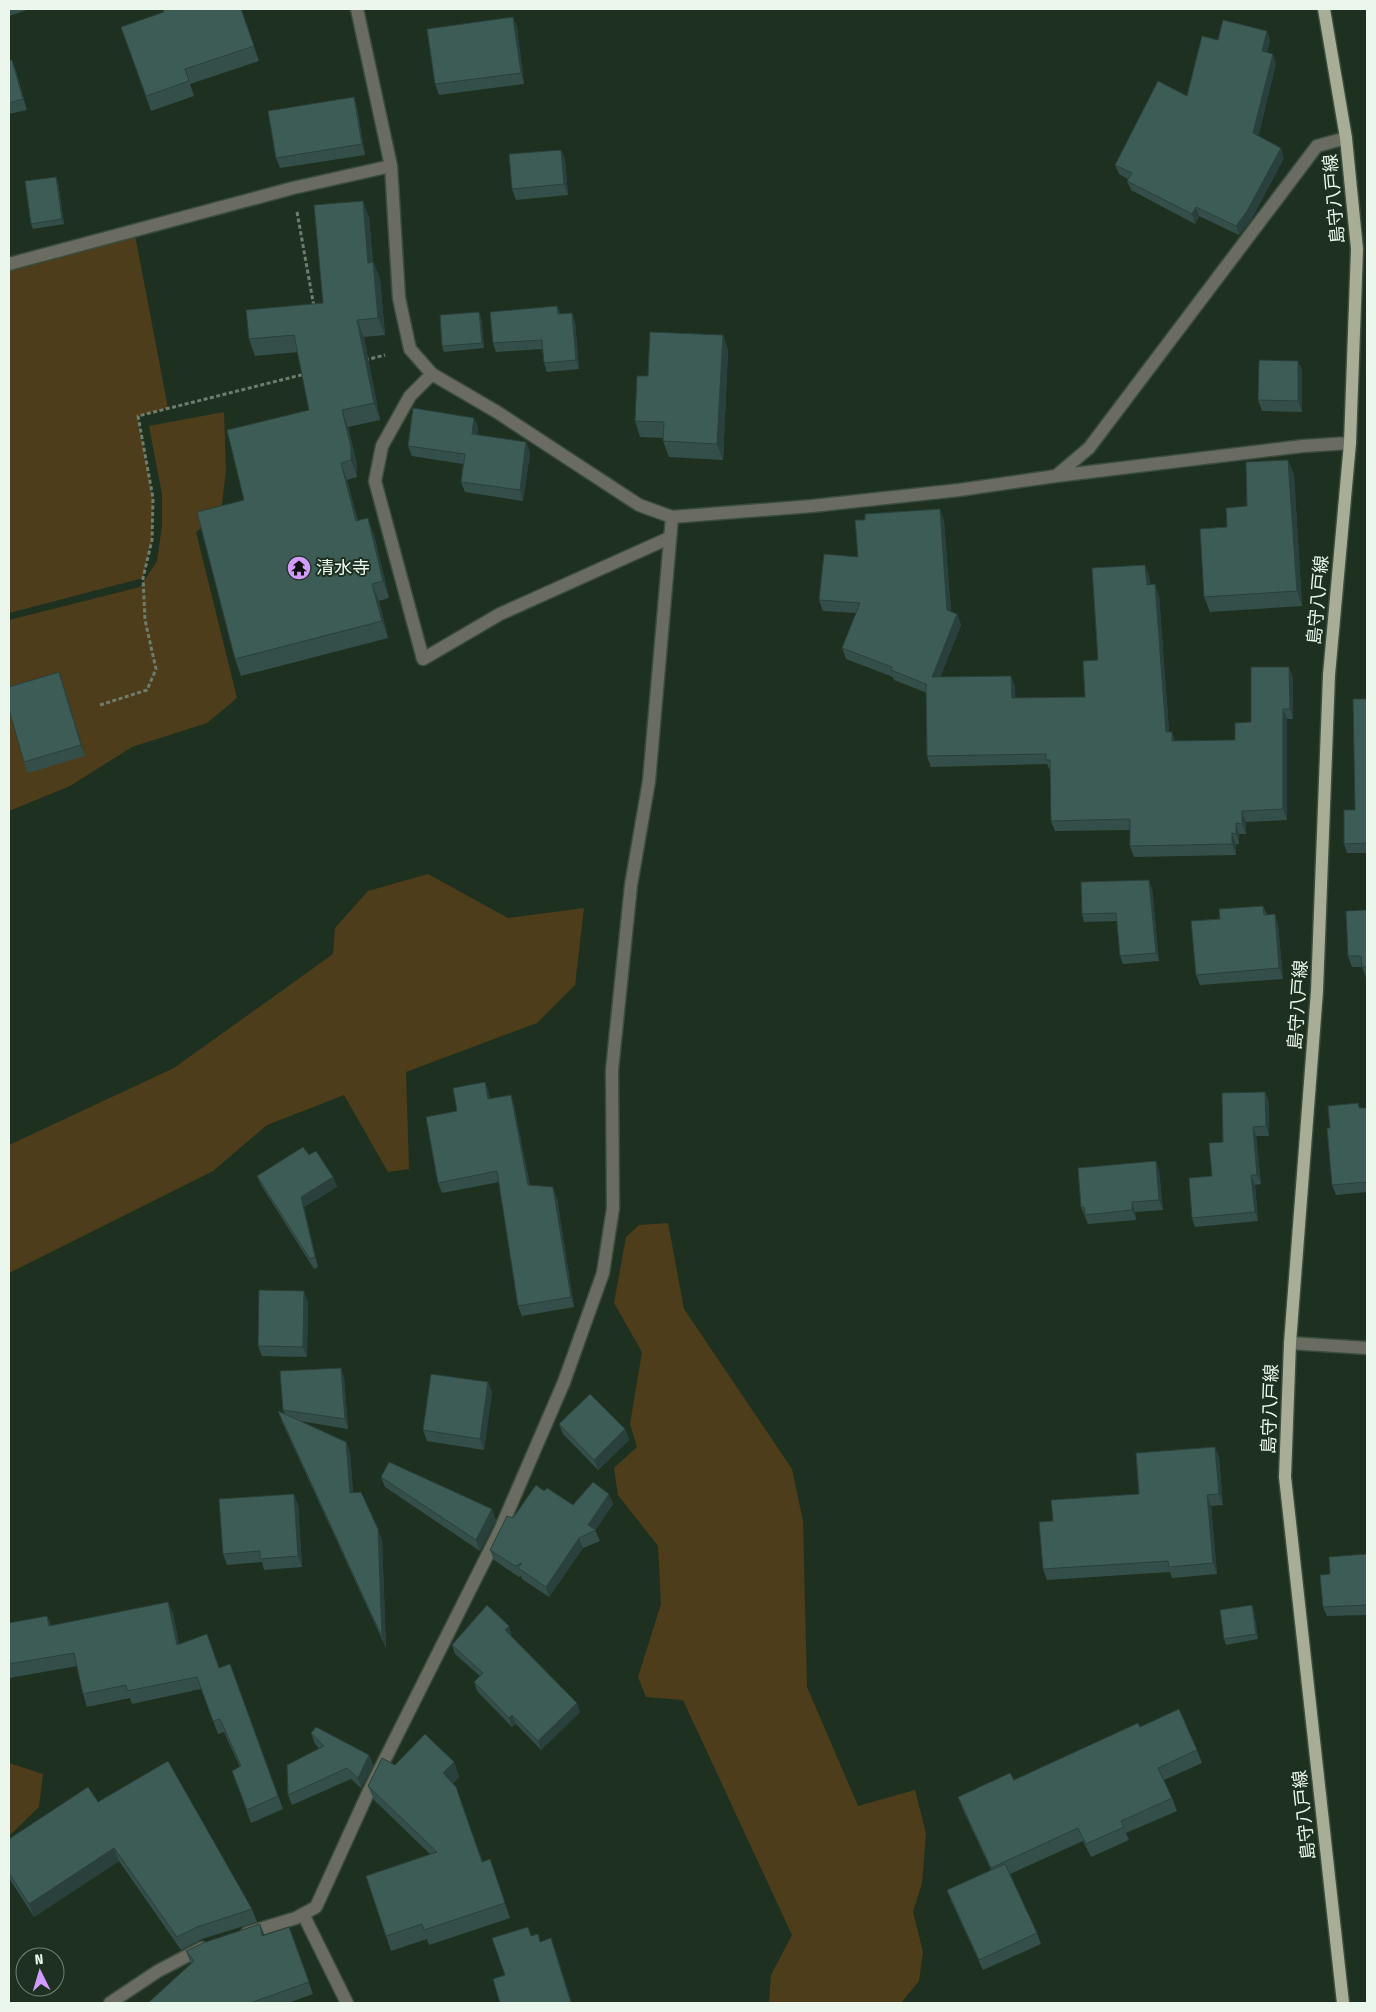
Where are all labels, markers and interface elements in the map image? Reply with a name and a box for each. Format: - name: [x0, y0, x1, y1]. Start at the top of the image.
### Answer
- street label: 島守八戸線: [1319, 153, 1349, 245]
- street label: 島守八戸線: [1303, 554, 1333, 646]
- temple icon: 清水寺: [286, 555, 312, 581]
- place label: 清水寺: [316, 557, 370, 579]
- street label: 島守八戸線: [1284, 959, 1312, 1051]
- street label: 島守八戸線: [1257, 1364, 1283, 1454]
- street label: 島守八戸線: [1288, 1769, 1320, 1861]
- north arrow: [15, 1947, 65, 1997]
- text: N: [34, 1951, 44, 1968]

